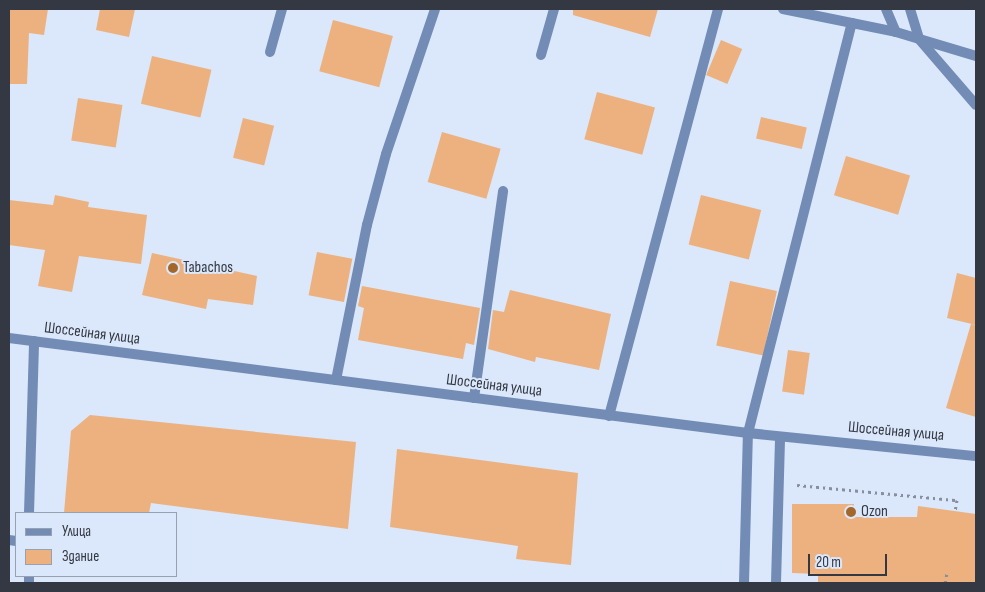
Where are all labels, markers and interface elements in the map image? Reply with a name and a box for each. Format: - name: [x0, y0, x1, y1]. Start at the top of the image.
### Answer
- place label: Tabachos: [183, 258, 233, 278]
- marker: Tabachos: [167, 262, 179, 274]
- street label: Шоссейная улица: [43, 319, 141, 349]
- street label: Шоссейная улица: [445, 371, 543, 401]
- street label: Шоссейная улица: [847, 418, 945, 446]
- place label: Ozon: [861, 502, 888, 522]
- marker: Ozon: [845, 506, 857, 518]
- legend: [15, 512, 178, 577]
- text: Улица: [62, 522, 91, 541]
- scale bar: [810, 544, 889, 576]
- text: Здание: [62, 547, 99, 566]
- text: 20 m: [816, 553, 841, 572]

